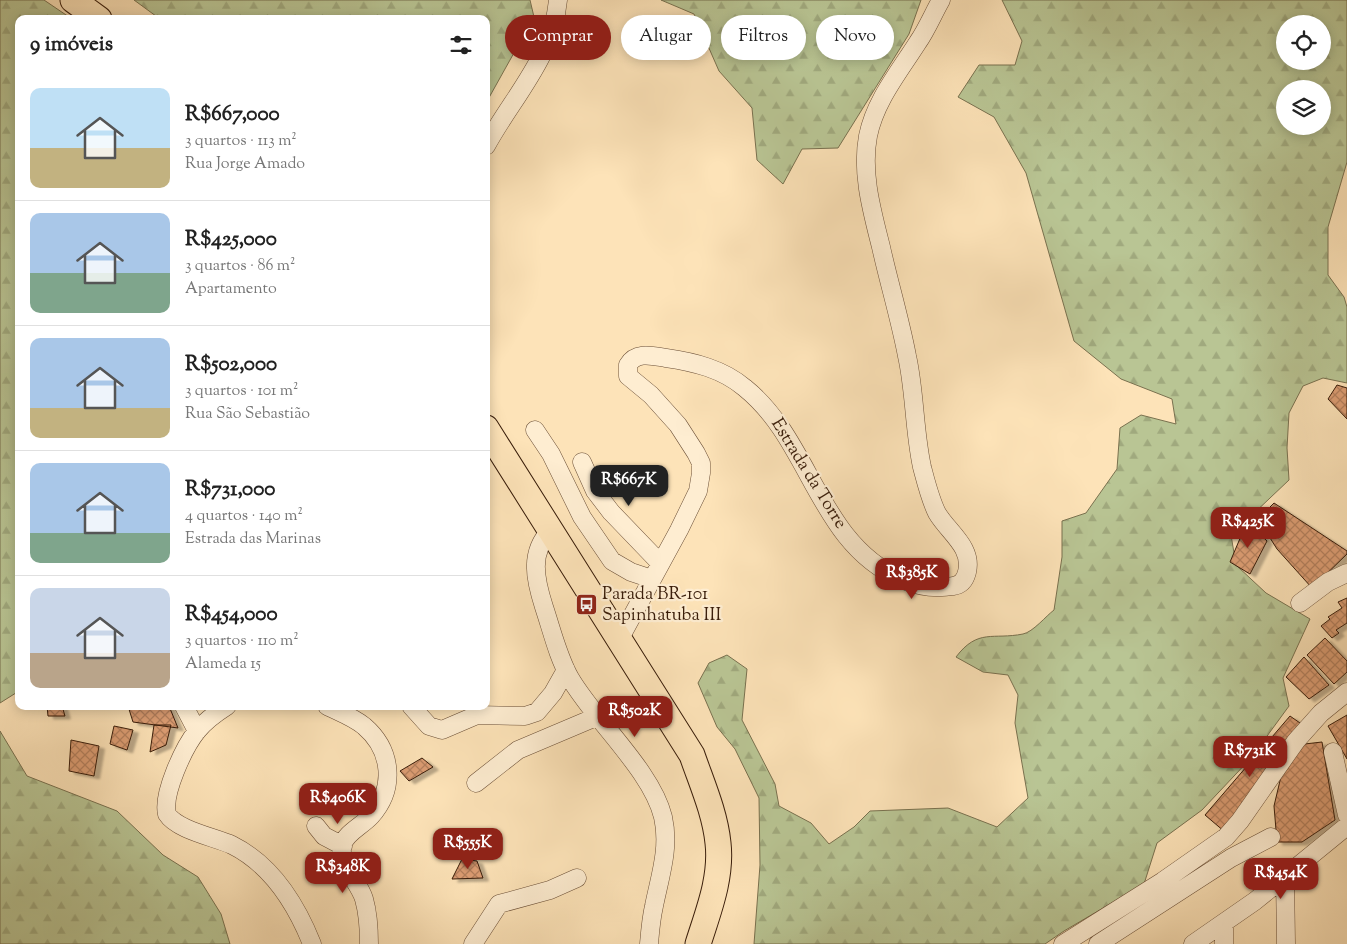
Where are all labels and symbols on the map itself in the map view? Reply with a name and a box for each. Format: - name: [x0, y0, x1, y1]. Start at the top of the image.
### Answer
- street label: Estrada da Torre: [764, 414, 852, 534]
- pin: R$667K: [588, 464, 670, 507]
- pin: R$425K: [1207, 506, 1289, 549]
- pin: R$385K: [871, 558, 953, 600]
- place label: Parada BR-101 Sapinhatuba III: [602, 582, 721, 629]
- bus stop icon: Parada BR-101 Sapinhatuba III: [574, 593, 598, 617]
- pin: R$502K: [594, 696, 676, 738]
- pin: R$731K: [1209, 736, 1291, 778]
- pin: R$406K: [297, 782, 379, 825]
- pin: R$555K: [427, 828, 509, 870]
- pin: R$348K: [302, 852, 384, 894]
- pin: R$454K: [1240, 858, 1322, 900]

